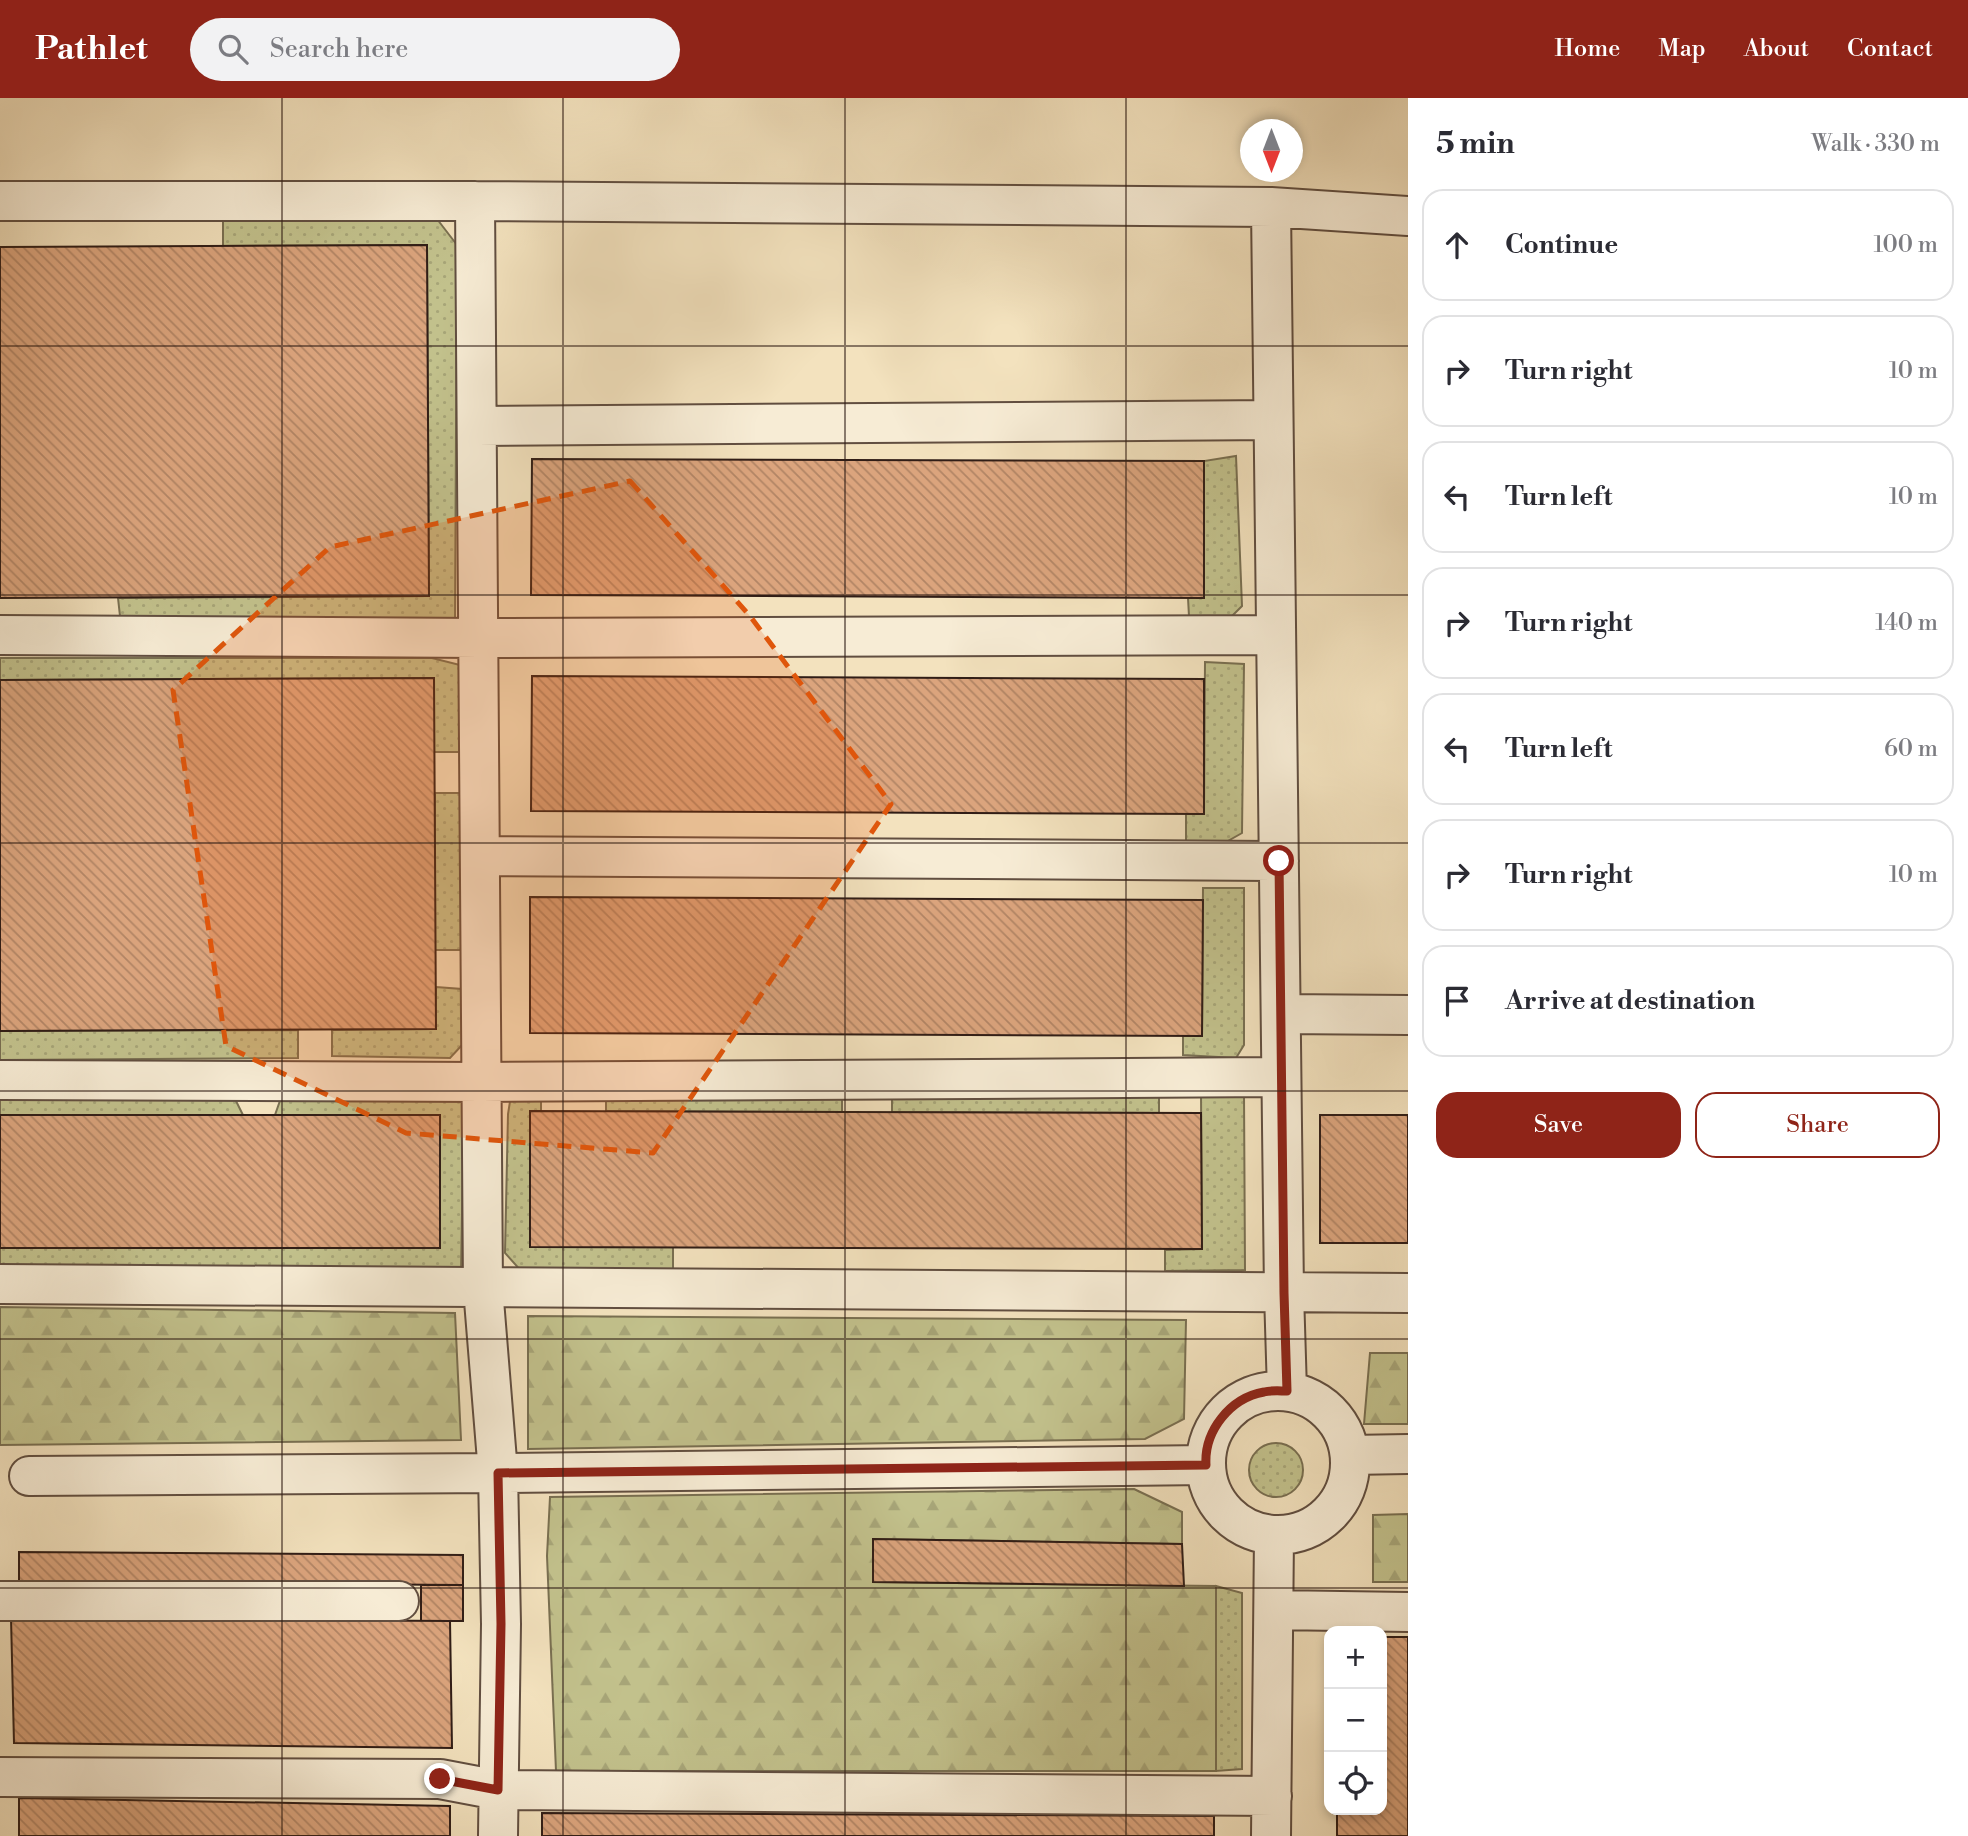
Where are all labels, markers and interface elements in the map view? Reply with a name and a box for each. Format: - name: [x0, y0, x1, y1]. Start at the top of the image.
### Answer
- search box: [190, 18, 680, 81]
- text: Pathlet: [35, 29, 148, 70]
- icon: search: [214, 30, 252, 68]
- text: Search here: [270, 33, 408, 65]
- text: Home: [1555, 34, 1620, 64]
- text: Map: [1658, 34, 1706, 64]
- text: About: [1744, 34, 1809, 64]
- text: Contact: [1847, 34, 1933, 64]
- north arrow: [1240, 119, 1303, 182]
- text: 5 min: [1436, 125, 1515, 163]
- text: Walk · 330 m: [1811, 130, 1940, 158]
- icon: ahead: [1438, 226, 1476, 264]
- text: Continue: [1505, 229, 1618, 261]
- text: 100 m: [1873, 231, 1938, 259]
- icon: right: [1438, 352, 1476, 390]
- text: Turn right: [1505, 355, 1633, 387]
- text: 10 m: [1889, 357, 1938, 385]
- icon: left: [1438, 478, 1476, 516]
- text: Turn left: [1505, 481, 1613, 513]
- text: 10 m: [1889, 483, 1938, 511]
- icon: right: [1438, 604, 1476, 642]
- text: Turn right: [1505, 607, 1633, 639]
- text: 140 m: [1875, 609, 1938, 637]
- icon: left: [1438, 730, 1476, 768]
- text: Turn left: [1505, 733, 1613, 765]
- text: 60 m: [1884, 735, 1938, 763]
- route start: [1263, 845, 1294, 876]
- icon: right: [1438, 856, 1476, 894]
- text: Turn right: [1505, 859, 1633, 891]
- text: 10 m: [1889, 861, 1938, 889]
- icon: arrive: [1438, 982, 1476, 1020]
- text: Arrive at destination: [1505, 985, 1755, 1017]
- button: Save: [1436, 1092, 1681, 1158]
- button: Share: [1695, 1092, 1940, 1158]
- map controls: [1324, 1626, 1387, 1815]
- button: +: [1324, 1626, 1387, 1689]
- button: −: [1324, 1689, 1387, 1752]
- button: locate: [1324, 1752, 1387, 1815]
- route end: [424, 1763, 455, 1794]

